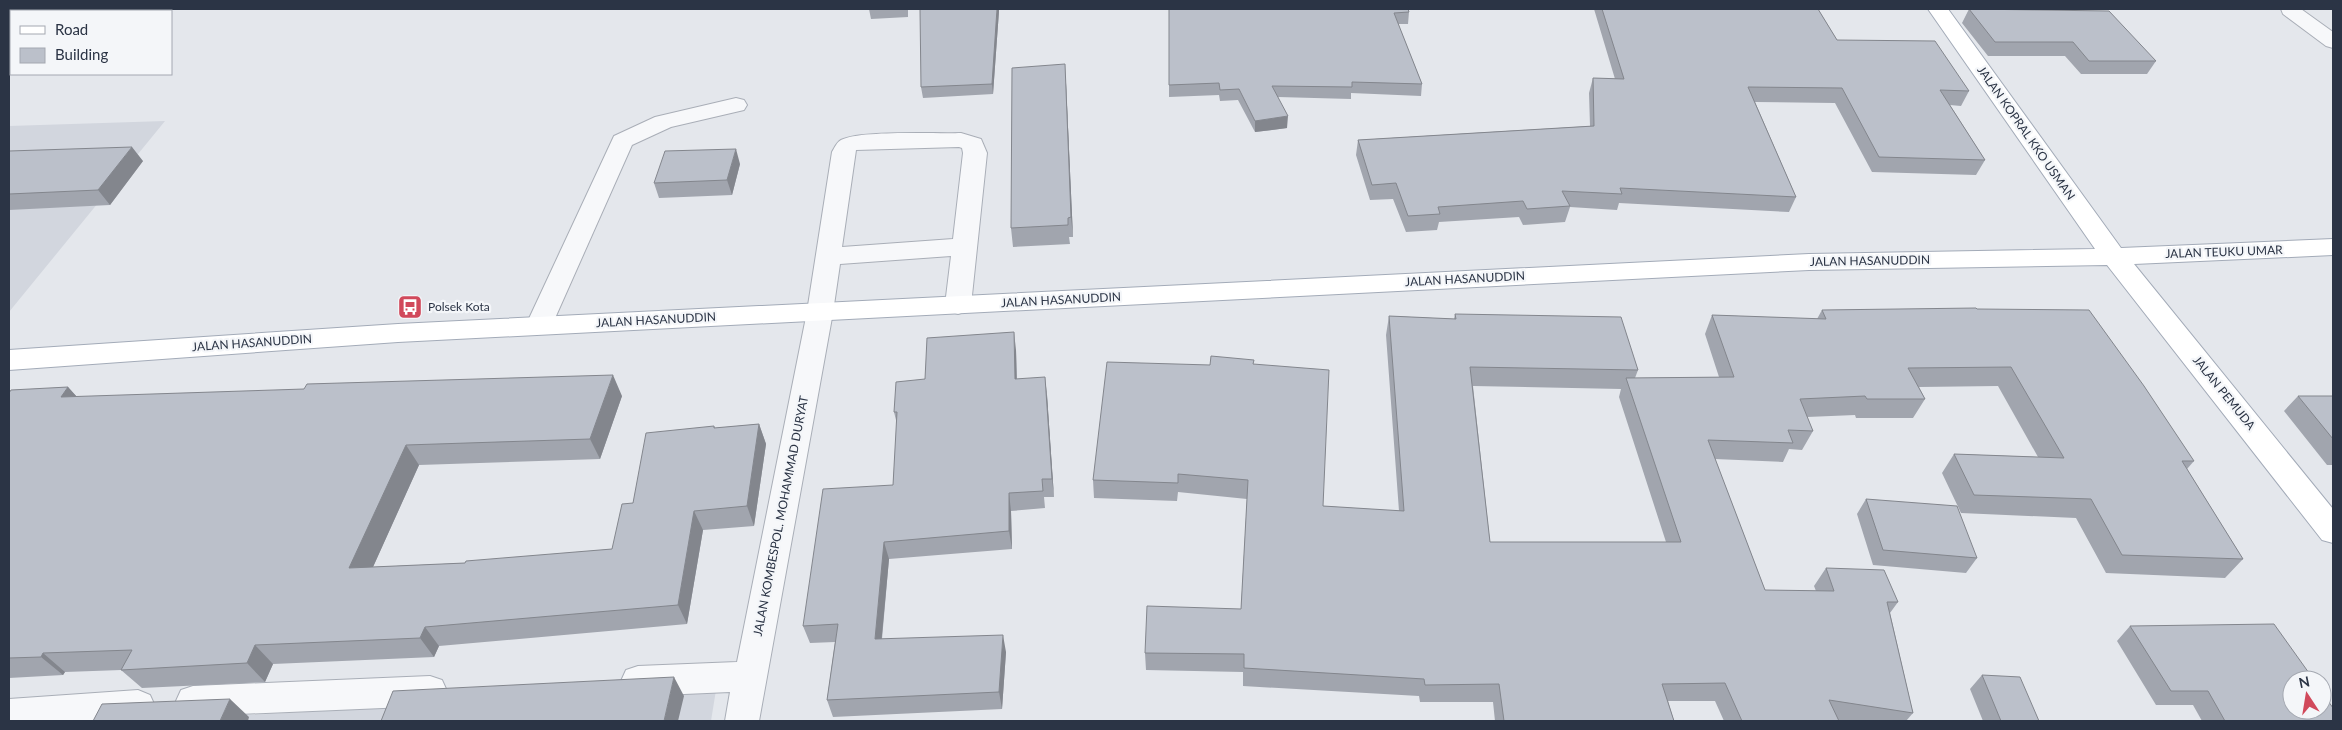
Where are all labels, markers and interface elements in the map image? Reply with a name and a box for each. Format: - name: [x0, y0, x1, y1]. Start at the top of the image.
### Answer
- legend: [10, 10, 172, 75]
- text: Road: [55, 20, 88, 38]
- text: Building: [55, 45, 108, 63]
- street label: JALAN KOPRAL KKO USMAN: [1974, 63, 2078, 203]
- street label: JALAN TEUKU UMAR: [2165, 242, 2283, 261]
- street label: JALAN HASANUDDIN: [1810, 252, 1930, 269]
- street label: JALAN HASANUDDIN: [1405, 268, 1525, 289]
- street label: JALAN HASANUDDIN: [1001, 289, 1121, 310]
- bus stop icon: Polsek Kota: [397, 294, 423, 320]
- place label: Polsek Kota: [428, 299, 490, 314]
- street label: JALAN HASANUDDIN: [596, 309, 716, 330]
- street label: JALAN HASANUDDIN: [192, 331, 312, 354]
- street label: JALAN PEMUDA: [2190, 353, 2259, 433]
- street label: JALAN KOMBESPOL. MOHAMMAD DURYAT: [750, 394, 811, 637]
- north arrow: [2282, 670, 2332, 720]
- text: N: [2297, 672, 2311, 691]

